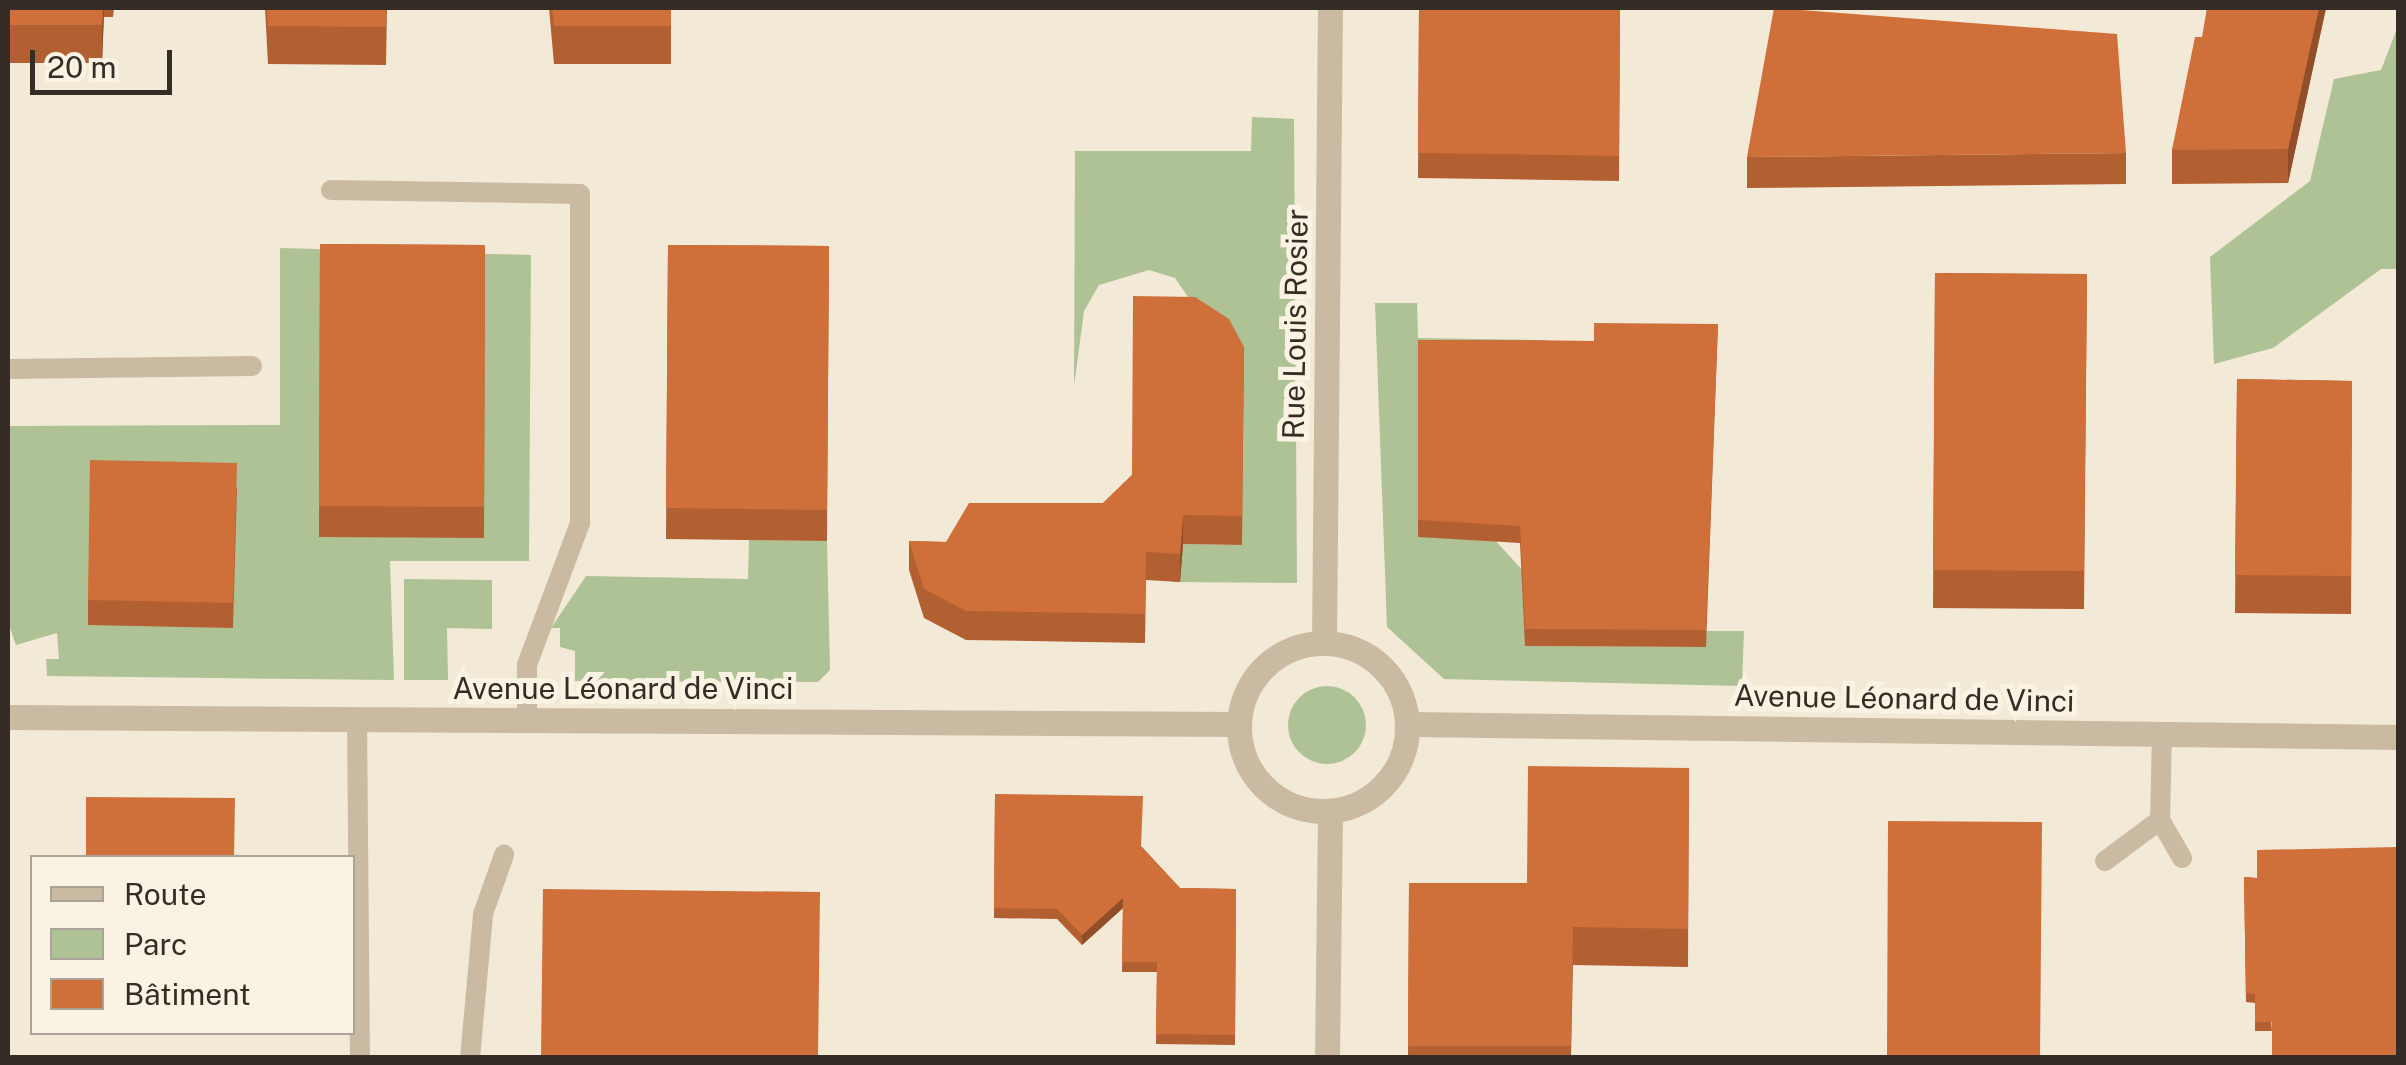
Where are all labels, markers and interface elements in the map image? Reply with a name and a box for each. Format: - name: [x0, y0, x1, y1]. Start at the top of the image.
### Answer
- scale bar: [35, 30, 178, 92]
- text: 20 m: [47, 49, 116, 85]
- street label: Rue Louis Rosier: [1275, 208, 1315, 440]
- street label: Avenue Léonard de Vinci: [452, 670, 794, 706]
- street label: Avenue Léonard de Vinci: [1733, 677, 2075, 719]
- legend: [30, 855, 355, 1035]
- text: Route: [124, 876, 206, 912]
- text: Parc: [124, 926, 187, 962]
- text: Bâtiment: [124, 976, 251, 1012]

